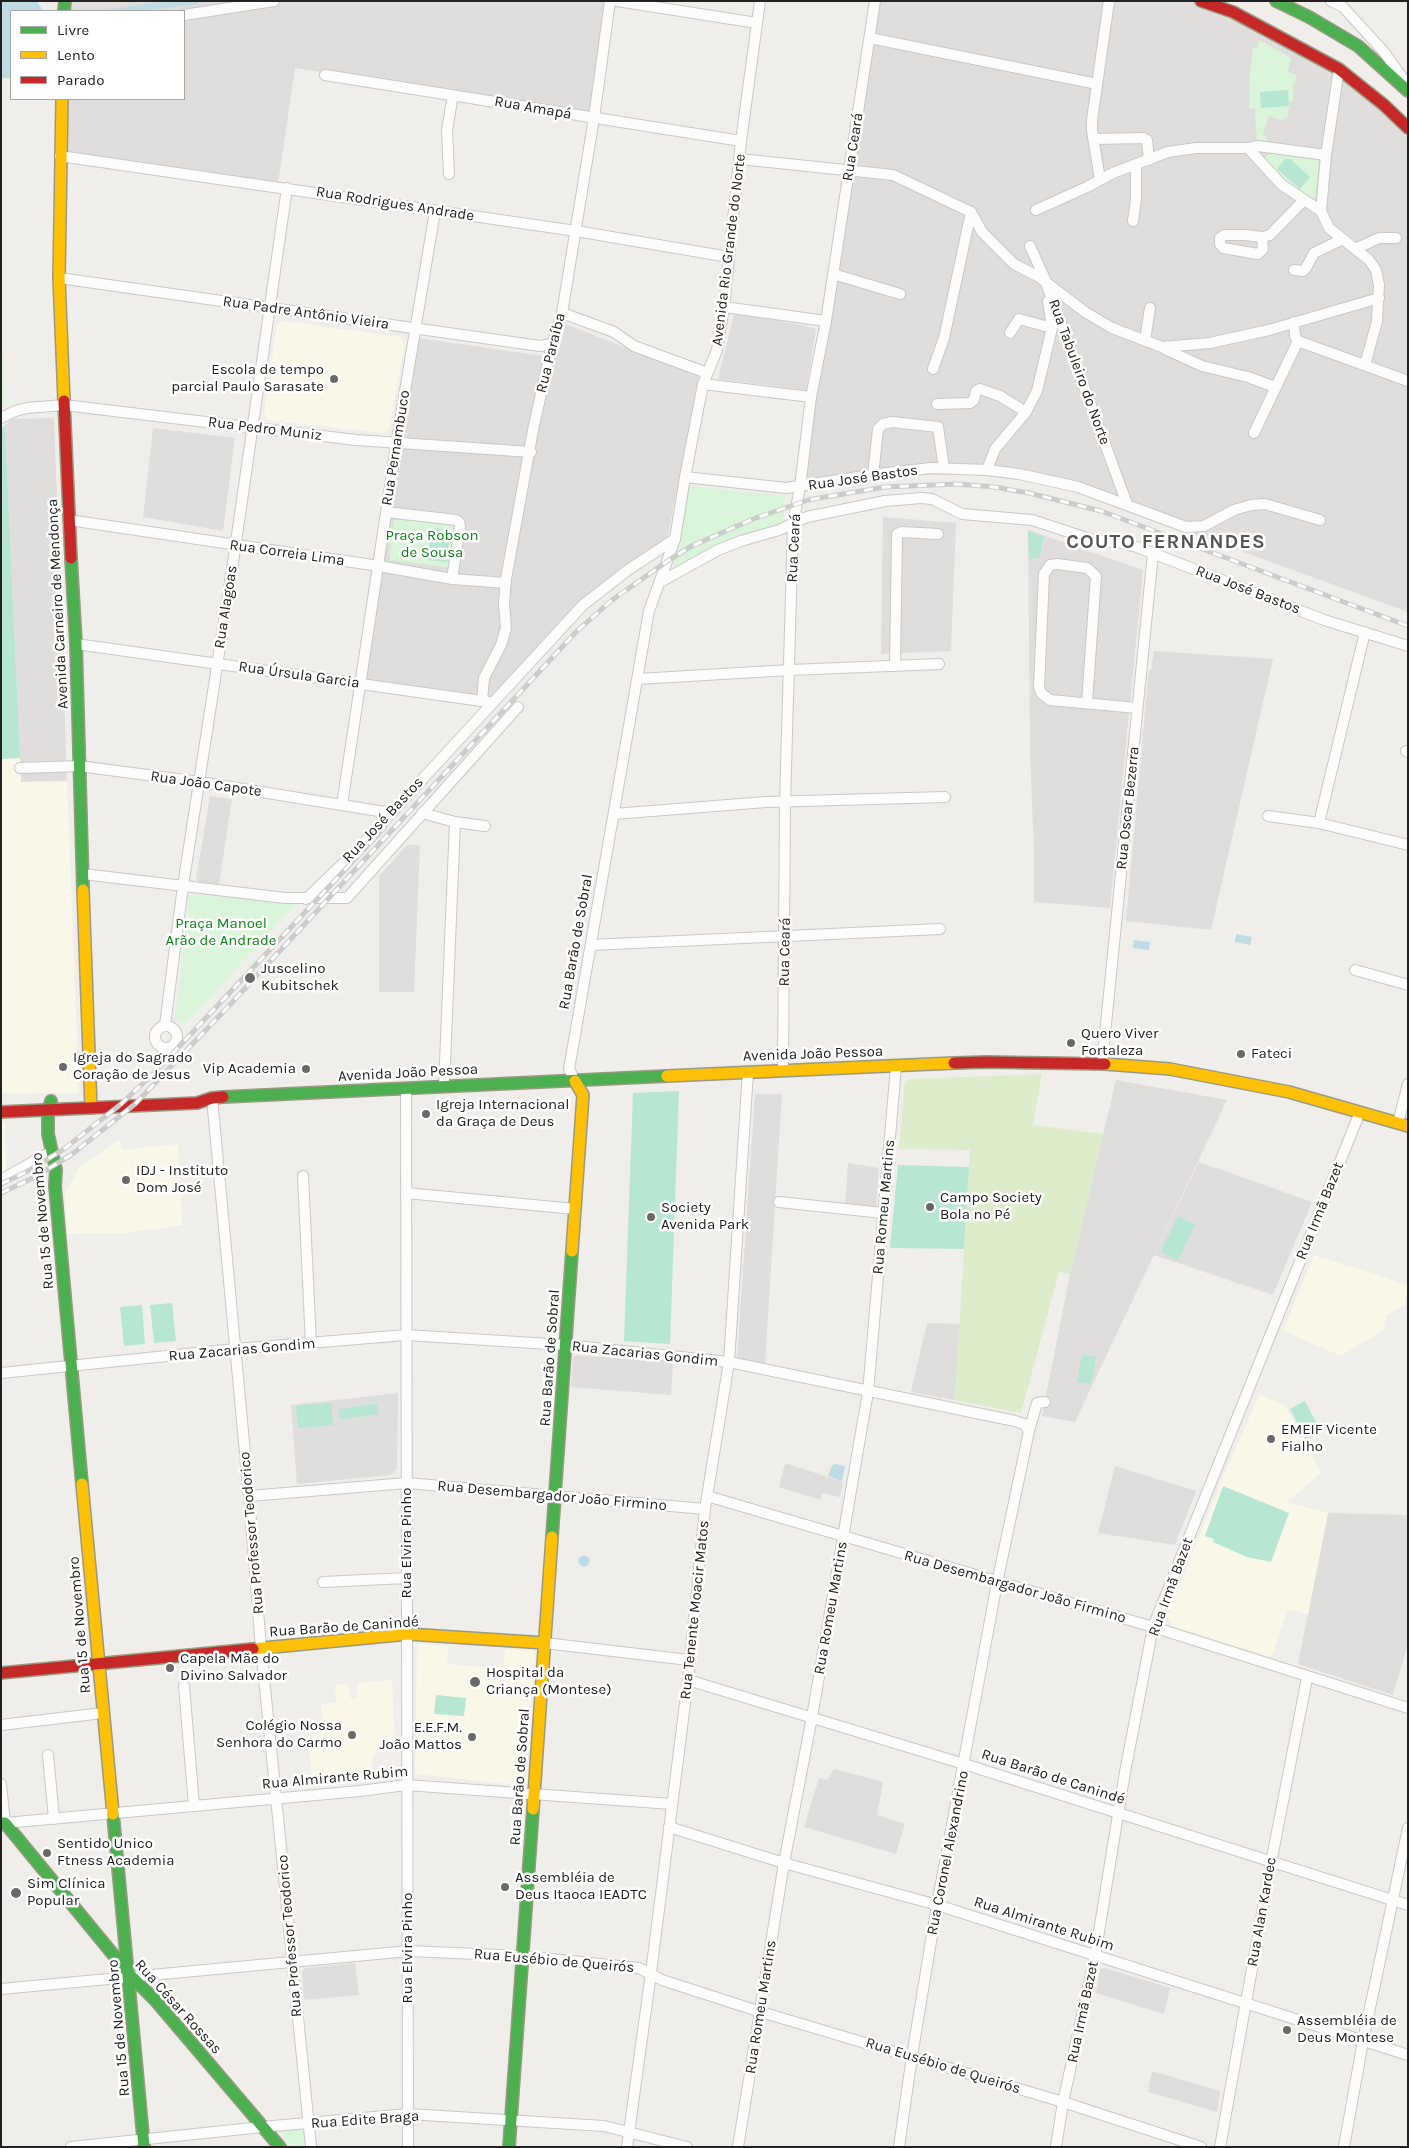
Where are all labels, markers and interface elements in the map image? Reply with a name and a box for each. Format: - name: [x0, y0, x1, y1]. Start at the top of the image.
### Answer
- legend: [10, 10, 185, 100]
- text: Livre: [57, 21, 89, 39]
- text: Lento: [57, 46, 95, 64]
- text: Parado: [57, 71, 104, 89]
- street label: Rua Amapá: [493, 92, 573, 124]
- street label: Rua Ceará: [839, 112, 867, 182]
- street label: Avenida Rio Grande do Norte: [708, 153, 750, 347]
- street label: Rua Rodrigues Andrade: [315, 183, 475, 225]
- street label: Rua Padre Antônio Vieira: [222, 292, 390, 334]
- street label: Rua Tabuleiro do Norte: [1044, 297, 1114, 447]
- street label: Rua Paraíba: [532, 311, 570, 395]
- place label: Escola de tempo parcial Paulo Sarasate: [171, 361, 324, 396]
- marker: Escola de tempo parcial Paulo Sarasate: [328, 373, 340, 385]
- street label: Rua Pernambuco: [378, 389, 414, 507]
- street label: Rua Pedro Muniz: [207, 413, 323, 445]
- street label: Rua José Bastos: [807, 461, 919, 495]
- street label: Avenida Carneiro de Mendonça: [43, 498, 73, 710]
- street label: Rua Ceará: [783, 513, 805, 583]
- park label: Praça Robson de Sousa: [386, 527, 478, 562]
- district label: COUTO FERNANDES: [1064, 530, 1268, 554]
- street label: Rua Correia Lima: [228, 536, 346, 570]
- street label: Rua José Bastos: [1193, 562, 1303, 618]
- street label: Rua Alagoas: [211, 564, 241, 650]
- street label: Rua Úrsula Garcia: [237, 658, 361, 692]
- street label: Rua Oscar Bezerra: [1113, 746, 1143, 870]
- street label: Rua João Capote: [149, 767, 263, 801]
- street label: Rua José Bastos: [339, 773, 427, 867]
- street label: Rua Barão de Sobral: [555, 873, 597, 1011]
- park label: Praça Manoel Arão de Andrade: [165, 915, 277, 950]
- street label: Rua Ceará: [775, 917, 795, 987]
- place label: Juscelino Kubitschek: [261, 960, 339, 995]
- marker: Juscelino Kubitschek: [243, 971, 257, 985]
- place label: Quero Viver Fortaleza: [1081, 1025, 1158, 1060]
- marker: Quero Viver Fortaleza: [1065, 1037, 1077, 1049]
- street label: Avenida João Pessoa: [743, 1043, 883, 1065]
- place label: Fateci: [1251, 1045, 1292, 1063]
- marker: Fateci: [1235, 1048, 1247, 1060]
- place label: Igreja do Sagrado Coração de Jesus: [73, 1049, 193, 1084]
- place label: Vip Academia: [203, 1060, 296, 1078]
- street label: Avenida João Pessoa: [338, 1060, 478, 1086]
- marker: Igreja do Sagrado Coração de Jesus: [57, 1061, 69, 1073]
- marker: Vip Academia: [300, 1063, 312, 1075]
- place label: Igreja Internacional da Graça de Deus: [436, 1096, 570, 1131]
- marker: Igreja Internacional da Graça de Deus: [420, 1108, 432, 1120]
- street label: Rua Romeu Martins: [869, 1139, 899, 1275]
- street label: Rua 15 de Novembro: [28, 1152, 58, 1290]
- street label: Rua Irmã Bazet: [1292, 1160, 1348, 1262]
- place label: IDJ - Instituto Dom José: [136, 1162, 228, 1197]
- marker: IDJ - Instituto Dom José: [120, 1174, 132, 1186]
- place label: Campo Society Bola no Pé: [940, 1189, 1042, 1224]
- place label: Society Avenida Park: [661, 1199, 749, 1234]
- marker: Campo Society Bola no Pé: [924, 1201, 936, 1213]
- marker: Society Avenida Park: [645, 1211, 657, 1223]
- street label: Rua Barão de Sobral: [536, 1289, 564, 1427]
- street label: Rua Zacarias Gondim: [168, 1335, 316, 1365]
- street label: Rua Zacarias Gondim: [571, 1337, 719, 1371]
- place label: EMEIF Vicente Fialho: [1281, 1421, 1377, 1456]
- marker: EMEIF Vicente Fialho: [1265, 1433, 1277, 1445]
- street label: Rua Professor Teodorico: [236, 1451, 268, 1615]
- street label: Rua Desembargador João Firmino: [437, 1477, 667, 1515]
- street label: Rua Elvira Pinho: [398, 1487, 416, 1599]
- street label: Rua Tenente Moacir Matos: [677, 1520, 713, 1700]
- street label: Rua Irmã Bazet: [1145, 1535, 1197, 1639]
- street label: Rua Romeu Martins: [810, 1540, 852, 1676]
- street label: Rua Desembargador João Firmino: [902, 1547, 1128, 1627]
- street label: Rua 15 de Novembro: [65, 1556, 95, 1694]
- street label: Rua Barão de Canindé: [269, 1613, 419, 1641]
- place label: Capela Mãe do Divino Salvador: [180, 1650, 287, 1685]
- marker: Capela Mãe do Divino Salvador: [164, 1662, 176, 1674]
- place label: Hospital da Criança (Montese): [486, 1664, 612, 1699]
- marker: Hospital da Criança (Montese): [468, 1675, 482, 1689]
- street label: Rua Barão de Sobral: [506, 1708, 534, 1846]
- place label: Colégio Nossa Senhora do Carmo: [216, 1717, 342, 1752]
- place label: E.E.F.M. João Mattos: [379, 1719, 462, 1754]
- marker: Colégio Nossa Senhora do Carmo: [346, 1729, 358, 1741]
- marker: E.E.F.M. João Mattos: [466, 1731, 478, 1743]
- street label: Rua Barão de Canindé: [979, 1745, 1127, 1809]
- street label: Rua Almirante Rubim: [261, 1763, 409, 1793]
- street label: Rua Coronel Alexandrino: [923, 1769, 973, 1937]
- place label: Sentido Unico Ftness Academia: [57, 1835, 175, 1870]
- marker: Sentido Unico Ftness Academia: [41, 1847, 53, 1859]
- street label: Rua Professor Teodorico: [274, 1854, 306, 2018]
- street label: Rua Alan Kardec: [1244, 1856, 1280, 1968]
- place label: Assembléia de Deus Itaoca IEADTC: [515, 1869, 647, 1904]
- place label: Sim Clínica Popular: [27, 1875, 106, 1910]
- marker: Assembléia de Deus Itaoca IEADTC: [499, 1881, 511, 1893]
- marker: Sim Clínica Popular: [9, 1886, 23, 1900]
- street label: Rua Elvira Pinho: [399, 1892, 417, 2004]
- street label: Rua Almirante Rubim: [971, 1893, 1117, 1955]
- street label: Rua Romeu Martins: [742, 1939, 780, 2075]
- street label: Rua Eusébio de Queirós: [473, 1945, 635, 1977]
- street label: Rua César Rossas: [131, 1956, 225, 2058]
- street label: Rua 15 de Novembro: [104, 1959, 134, 2097]
- street label: Rua Irmã Bazet: [1063, 1959, 1103, 2065]
- place label: Assembléia de Deus Montese: [1297, 2012, 1397, 2047]
- marker: Assembléia de Deus Montese: [1281, 2024, 1293, 2036]
- street label: Rua Eusébio de Queirós: [863, 2034, 1023, 2098]
- street label: Rua Edite Braga: [310, 2107, 420, 2133]

